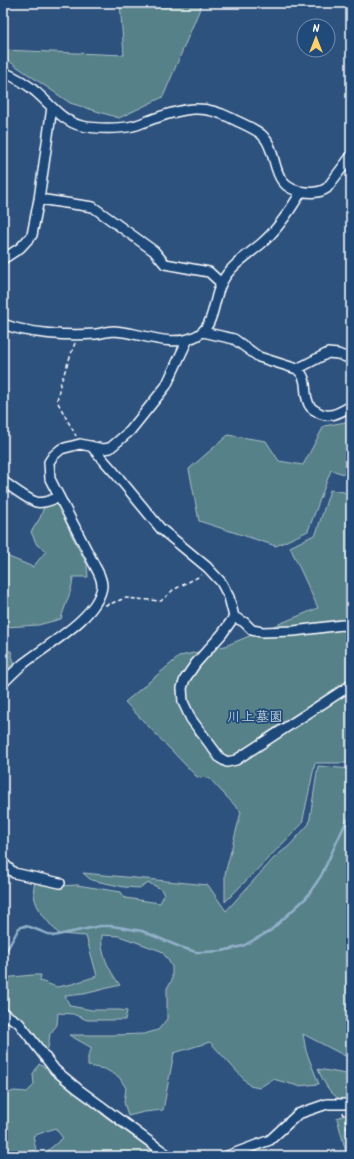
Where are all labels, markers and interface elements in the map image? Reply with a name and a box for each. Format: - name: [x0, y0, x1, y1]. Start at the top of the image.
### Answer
- north arrow: [296, 18, 336, 58]
- text: N: [313, 20, 320, 38]
- park label: 川上墓園: [227, 706, 283, 728]

